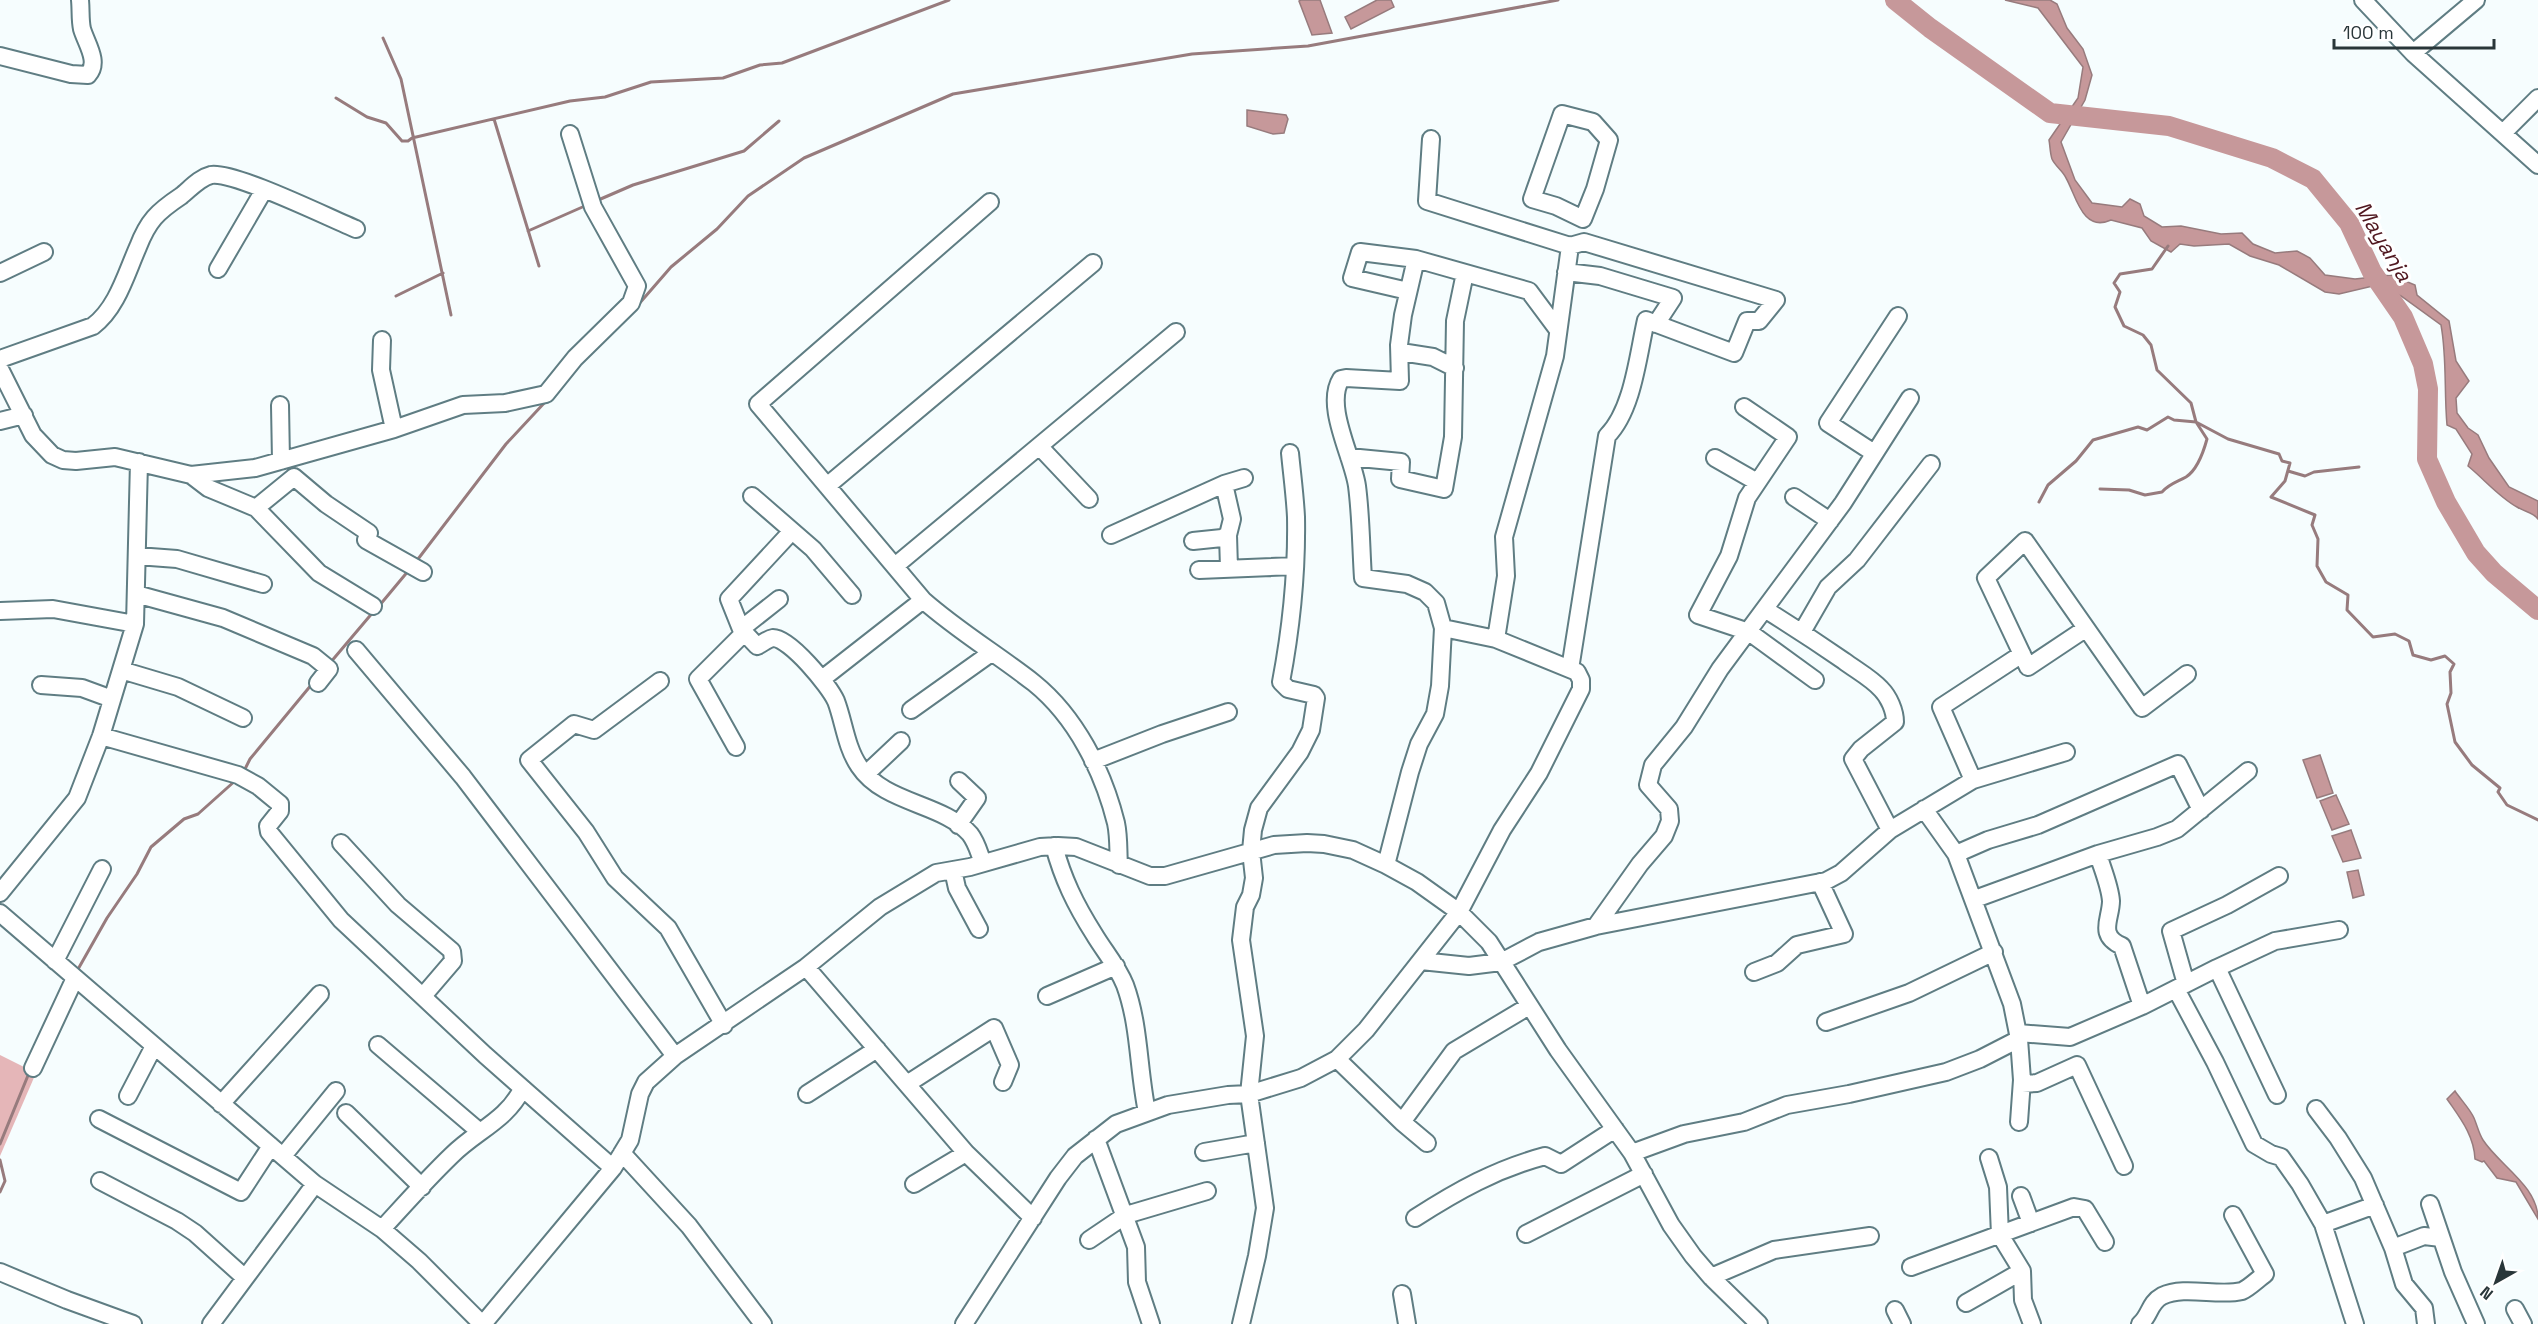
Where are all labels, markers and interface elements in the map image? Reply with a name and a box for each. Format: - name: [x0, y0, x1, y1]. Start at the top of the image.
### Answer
- scale bar: [2334, 12, 2494, 50]
- text: 100 m: [2343, 21, 2394, 44]
- water label: Mayanja: [2349, 196, 2419, 287]
- north arrow: [2466, 1252, 2526, 1312]
- text: N: [2476, 1282, 2498, 1305]

